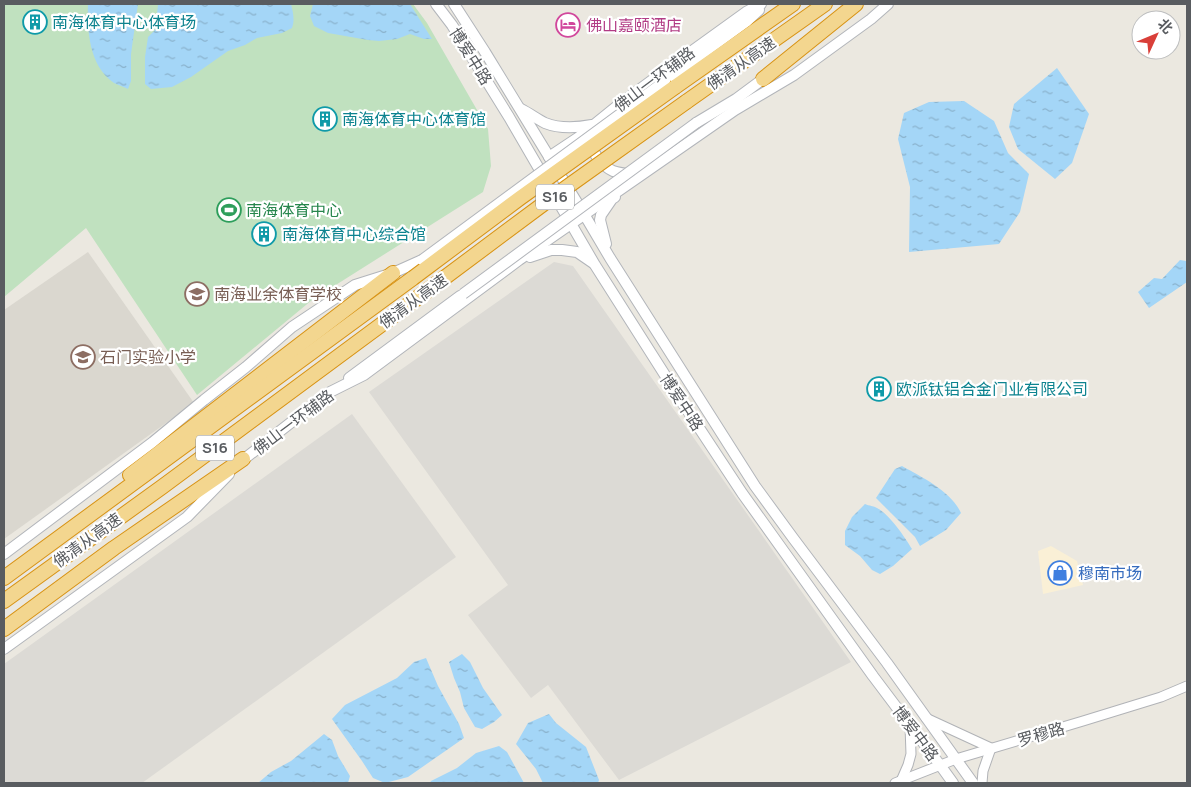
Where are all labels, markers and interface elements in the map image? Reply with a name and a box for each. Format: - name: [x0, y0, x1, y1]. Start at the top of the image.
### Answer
- building icon: 南海体育中心体育场: [22, 9, 48, 35]
- north arrow: [1131, 10, 1181, 60]
- place label: 南海体育中心体育场: [52, 11, 196, 33]
- hotel icon: 佛山嘉颐酒店: [555, 12, 581, 38]
- place label: 佛山嘉颐酒店: [586, 14, 682, 36]
- text: 北: [1154, 14, 1177, 37]
- street label: 博爱中路: [445, 23, 497, 89]
- street label: 佛清从高速: [702, 31, 780, 95]
- street label: 佛山一环辅路: [609, 41, 699, 117]
- building icon: 南海体育中心体育馆: [312, 106, 338, 132]
- place label: 南海体育中心体育馆: [342, 108, 486, 130]
- road number: S16: [536, 184, 574, 210]
- sports icon: 南海体育中心: [216, 197, 242, 223]
- place label: 南海体育中心: [246, 199, 342, 221]
- building icon: 南海体育中心综合馆: [251, 221, 277, 247]
- place label: 南海体育中心综合馆: [282, 223, 426, 245]
- street label: 佛清从高速: [374, 269, 452, 333]
- school or university icon: 南海业余体育学校: [184, 281, 210, 307]
- place label: 南海业余体育学校: [214, 283, 342, 305]
- school or university icon: 石门实验小学: [70, 344, 96, 370]
- place label: 石门实验小学: [100, 346, 196, 368]
- street label: 博爱中路: [655, 369, 709, 435]
- building icon: 欧派钛铝合金门业有限公司: [866, 376, 892, 402]
- place label: 欧派钛铝合金门业有限公司: [896, 378, 1088, 400]
- street label: 佛山一环辅路: [248, 384, 338, 460]
- road number: S16: [196, 436, 234, 460]
- street label: 佛清从高速: [48, 508, 126, 572]
- shop icon: 穆南市场: [1047, 560, 1073, 586]
- place label: 穆南市场: [1078, 562, 1142, 584]
- street label: 博爱中路: [888, 701, 944, 765]
- street label: 罗穆路: [1015, 717, 1067, 751]

